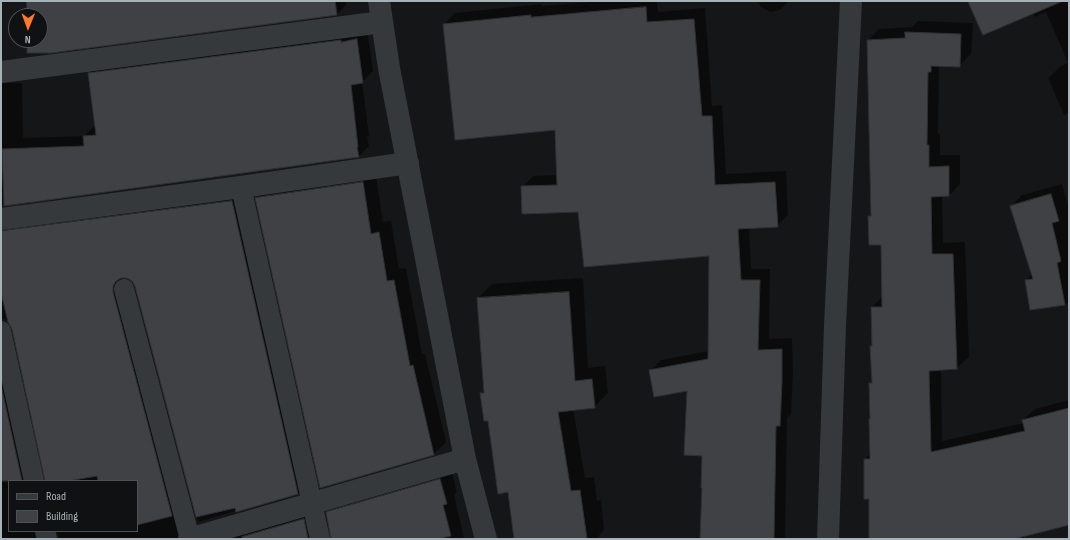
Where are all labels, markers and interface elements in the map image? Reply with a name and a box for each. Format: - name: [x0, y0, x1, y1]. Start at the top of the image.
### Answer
- north arrow: [8, 8, 48, 48]
- text: N: [25, 33, 31, 46]
- legend: [8, 480, 138, 532]
- text: Road: [46, 489, 66, 504]
- text: Building: [46, 509, 78, 524]

